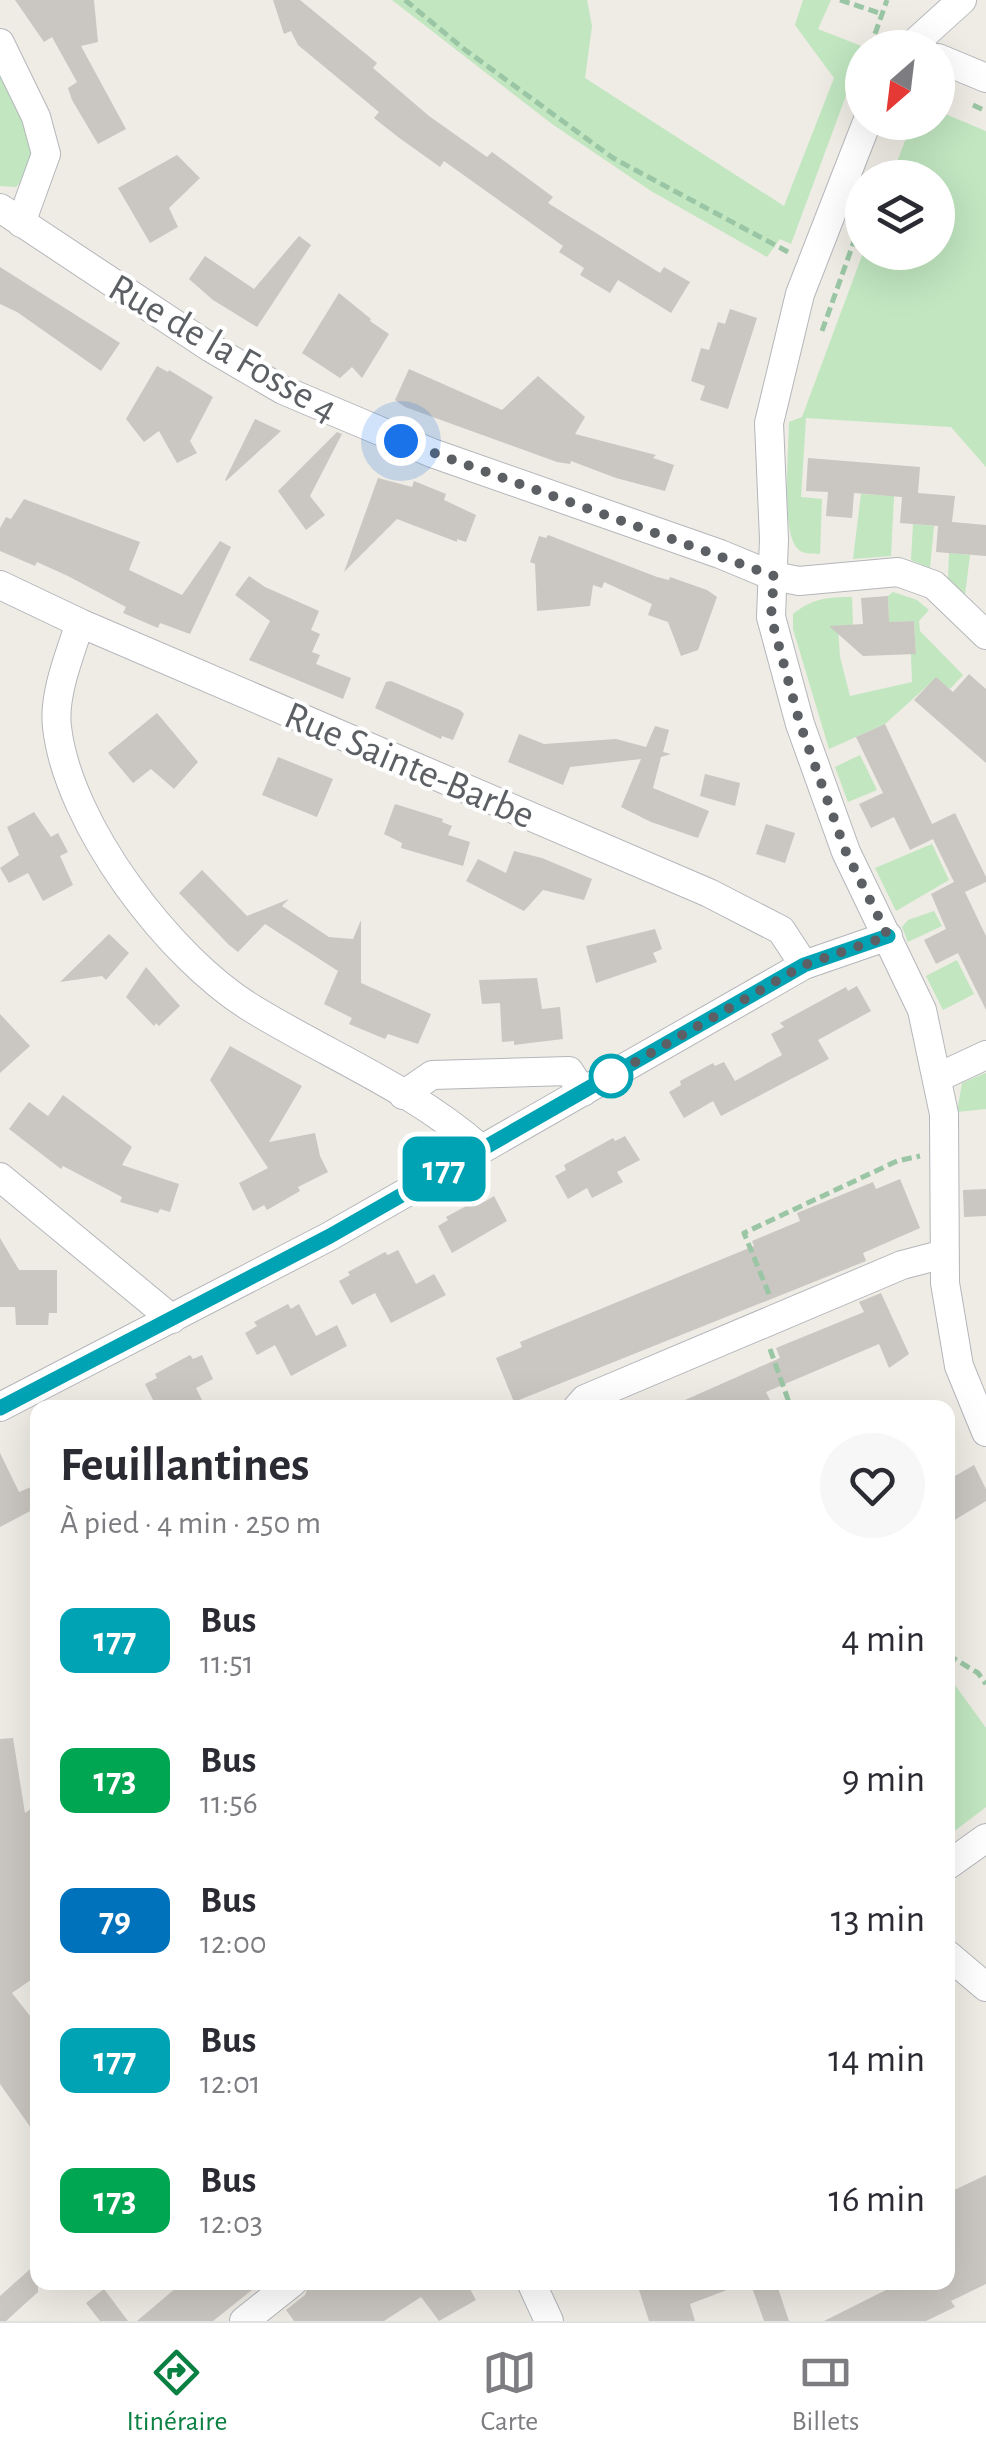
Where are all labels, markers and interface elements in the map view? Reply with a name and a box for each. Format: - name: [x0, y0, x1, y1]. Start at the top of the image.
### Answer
- north arrow: [845, 30, 955, 140]
- map controls: [845, 30, 955, 270]
- button: layers: [845, 160, 955, 270]
- street label: Rue de la Fosse 4: [102, 267, 344, 430]
- your location: [376, 416, 426, 466]
- street label: Rue Sainte-Barbe: [279, 695, 540, 836]
- unlabelled marker: [590, 1055, 632, 1097]
- line badge: 177: [386, 1136, 502, 1202]
- text: 177: [423, 1152, 465, 1187]
- button: heart: [820, 1433, 925, 1538]
- text: Feuillantines: [60, 1442, 310, 1490]
- text: À pied · 4 min · 250 m: [60, 1507, 321, 1539]
- text: Bus: [200, 1602, 256, 1640]
- text: 4 min: [841, 1621, 925, 1659]
- text: 177: [94, 1623, 136, 1658]
- text: 11:51: [200, 1647, 254, 1679]
- text: Bus: [200, 1742, 256, 1780]
- text: 9 min: [842, 1761, 925, 1799]
- text: 173: [94, 1763, 136, 1798]
- text: 11:56: [200, 1787, 258, 1819]
- text: Bus: [200, 1882, 256, 1920]
- text: 13 min: [831, 1901, 925, 1939]
- text: 79: [99, 1903, 131, 1938]
- text: 12:00: [200, 1927, 267, 1959]
- text: Bus: [200, 2022, 256, 2060]
- text: 14 min: [828, 2041, 925, 2079]
- text: 177: [94, 2043, 136, 2078]
- text: 12:01: [200, 2067, 261, 2099]
- text: Bus: [200, 2162, 256, 2200]
- text: 16 min: [829, 2181, 925, 2219]
- text: 173: [94, 2183, 136, 2218]
- text: 12:03: [200, 2207, 263, 2239]
- tab: Itinéraire: [127, 2345, 227, 2439]
- tab: Carte: [481, 2345, 538, 2439]
- tab: Billets: [792, 2345, 859, 2439]

